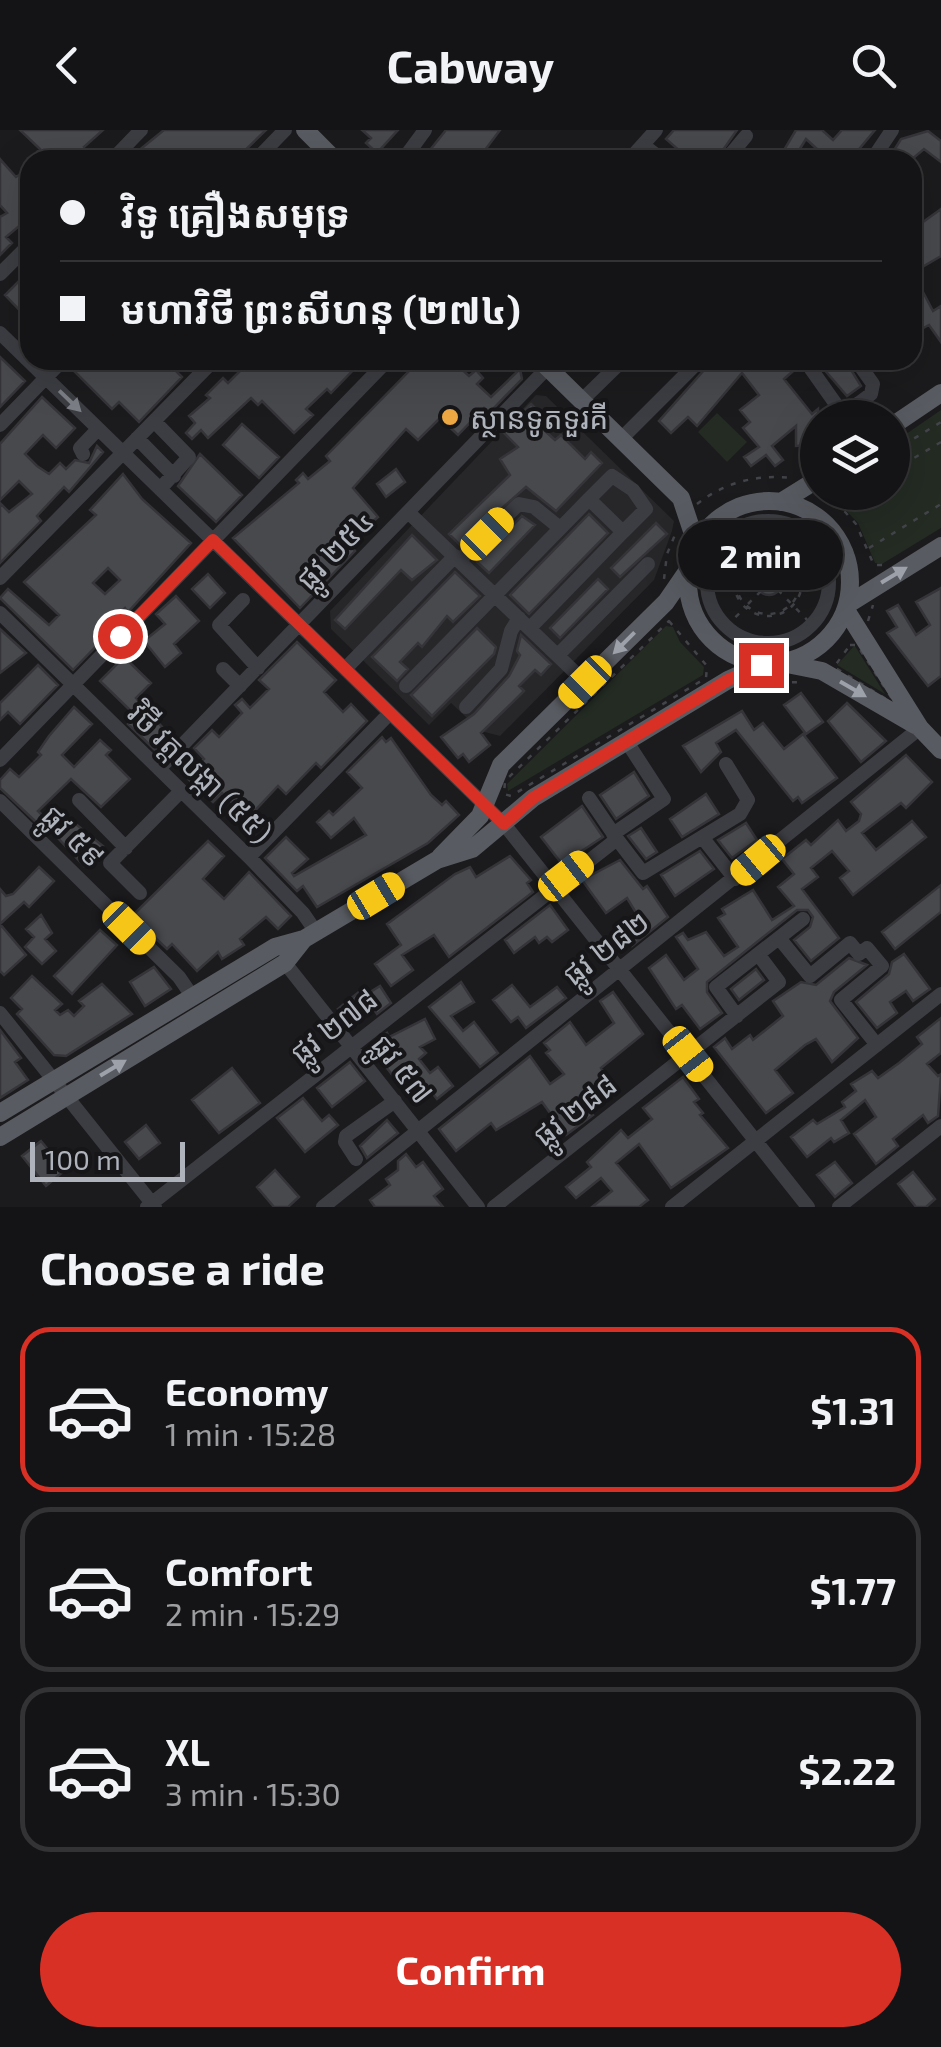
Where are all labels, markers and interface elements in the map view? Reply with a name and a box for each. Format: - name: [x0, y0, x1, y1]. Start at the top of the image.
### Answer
- icon: back: [40, 38, 95, 93]
- text: Cabway: [387, 38, 554, 92]
- icon: search: [846, 38, 901, 93]
- text: វិទូ គ្រឿងសមុទ្រ: [120, 190, 350, 236]
- text: មហាវិថី ព្រះសីហនុ (២៧៤): [120, 286, 521, 332]
- one-way arrow: [57, 389, 81, 412]
- place label: ស្ថានទូតទួរគី: [470, 399, 608, 438]
- map controls: [800, 400, 910, 510]
- button: layers: [800, 400, 910, 510]
- marker: ស្ថានទូតទួរគី: [439, 406, 461, 428]
- street label: ផ្លូវ ២៥៤: [288, 502, 387, 603]
- car: [455, 502, 519, 566]
- callout: 2 min: [678, 520, 844, 590]
- text: 2 min: [720, 536, 801, 574]
- one-way arrow: [880, 567, 908, 584]
- route start: [98, 614, 143, 659]
- one-way arrow: [613, 631, 637, 654]
- route end: [739, 643, 784, 688]
- car: [553, 650, 617, 714]
- one-way arrow: [839, 680, 867, 697]
- street label: វិថី វត្តលង្កា (៥៥): [119, 694, 280, 852]
- street label: ផ្លូវ ៥៩: [28, 796, 113, 881]
- car: [725, 829, 791, 891]
- car: [533, 846, 599, 906]
- car: [343, 868, 409, 924]
- car: [97, 896, 161, 960]
- street label: ផ្លូវ ២៨២: [555, 902, 661, 1000]
- street label: ផ្លូវ ២៧៨: [282, 980, 390, 1078]
- car: [658, 1021, 718, 1087]
- street label: ផ្លូវ ៥៧: [357, 1026, 441, 1116]
- one-way arrow: [99, 1060, 127, 1077]
- street label: ផ្លូវ ២៨៨: [525, 1065, 629, 1161]
- scale bar: [30, 1137, 185, 1182]
- text: 100 m: [45, 1142, 121, 1176]
- text: Choose a ride: [40, 1240, 325, 1294]
- icon: car: [45, 1365, 135, 1455]
- text: Economy: [165, 1368, 329, 1414]
- text: $1.31: [810, 1387, 896, 1433]
- text: 1 min · 15:28: [165, 1414, 336, 1452]
- icon: car: [45, 1545, 135, 1635]
- text: Comfort: [165, 1548, 313, 1594]
- text: $1.77: [809, 1567, 896, 1613]
- text: 2 min · 15:29: [165, 1594, 340, 1632]
- icon: car: [45, 1725, 135, 1815]
- text: XL: [165, 1728, 210, 1774]
- text: $2.22: [798, 1747, 896, 1793]
- text: 3 min · 15:30: [165, 1774, 341, 1812]
- button: Confirm: [40, 1912, 901, 2027]

